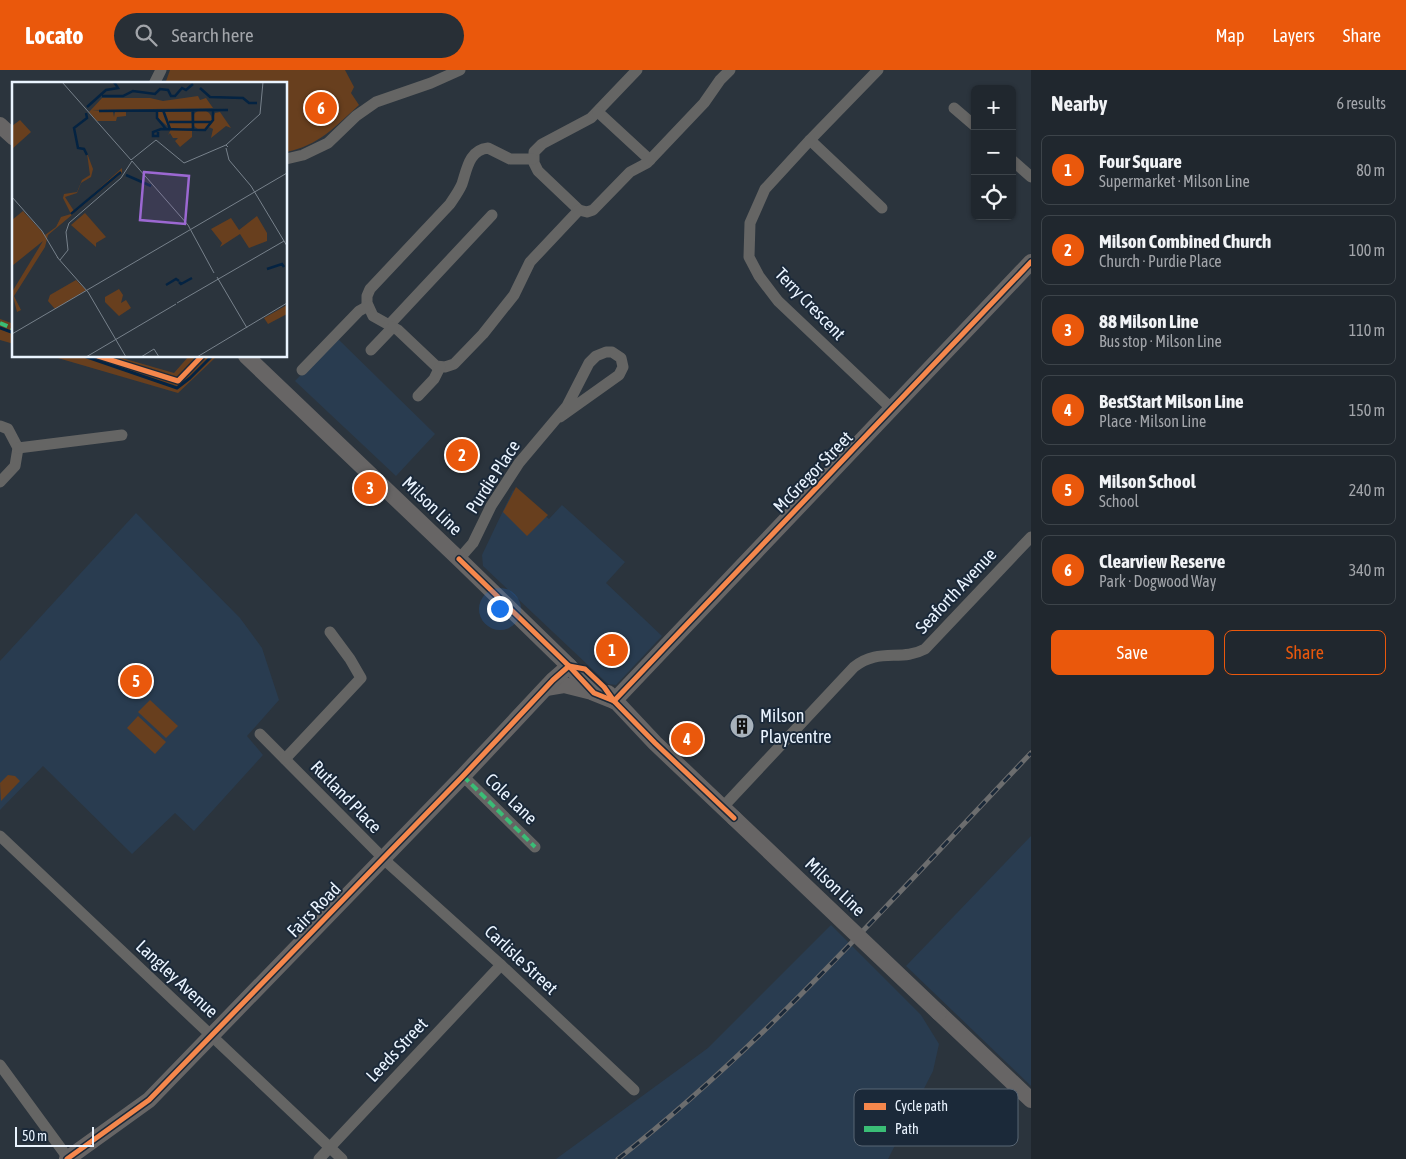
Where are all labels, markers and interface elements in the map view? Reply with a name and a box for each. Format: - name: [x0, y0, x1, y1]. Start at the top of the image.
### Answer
- search box: [114, 13, 464, 58]
- icon: search: [132, 21, 160, 49]
- text: Locato: [25, 22, 84, 49]
- text: Search here: [172, 24, 254, 46]
- text: Map: [1215, 25, 1244, 46]
- text: Layers: [1272, 25, 1315, 46]
- text: Share: [1343, 25, 1381, 46]
- inset map: [12, 82, 288, 358]
- map controls: [971, 85, 1016, 220]
- button: +: [971, 85, 1016, 130]
- pin: 6: [305, 89, 337, 127]
- text: Nearby: [1051, 91, 1107, 115]
- text: 6 results: [1336, 94, 1386, 112]
- button: −: [971, 130, 1016, 175]
- text: Four Square: [1099, 150, 1182, 172]
- text: 1: [1064, 161, 1072, 179]
- text: 80 m: [1356, 161, 1385, 179]
- text: Supermarket · Milson Line: [1099, 172, 1250, 190]
- button: locate: [971, 175, 1016, 220]
- text: Milson Combined Church: [1099, 230, 1271, 252]
- text: 2: [1064, 241, 1072, 259]
- text: 100 m: [1349, 241, 1385, 259]
- text: Church · Purdie Place: [1099, 252, 1222, 270]
- street label: Terry Crescent: [771, 263, 850, 344]
- text: 88 Milson Line: [1099, 310, 1199, 332]
- text: 3: [1064, 321, 1072, 339]
- text: 110 m: [1349, 321, 1385, 339]
- text: Bus stop · Milson Line: [1099, 332, 1222, 350]
- text: BestStart Milson Line: [1099, 390, 1244, 412]
- text: 4: [1064, 401, 1072, 419]
- text: 150 m: [1349, 401, 1385, 419]
- text: Place · Milson Line: [1099, 412, 1206, 430]
- street label: McGregor Street: [769, 427, 857, 517]
- pin: 2: [446, 436, 478, 474]
- street label: Purdie Place: [461, 436, 524, 517]
- pin: 3: [354, 469, 386, 507]
- text: Milson School: [1099, 470, 1196, 492]
- street label: Milson Line: [398, 472, 467, 539]
- text: 5: [1064, 481, 1072, 499]
- text: 240 m: [1349, 481, 1385, 499]
- text: School: [1099, 492, 1139, 510]
- street label: Seaforth Avenue: [911, 544, 1000, 638]
- text: Clearview Reserve: [1099, 550, 1225, 572]
- text: 6: [1064, 561, 1072, 579]
- text: 340 m: [1349, 561, 1385, 579]
- text: Park · Dogwood Way: [1099, 572, 1216, 590]
- your location: [487, 596, 513, 622]
- button: Save: [1051, 630, 1214, 675]
- button: Share: [1224, 630, 1386, 675]
- pin: 1: [596, 631, 628, 669]
- pin: 5: [120, 662, 152, 700]
- place label: Milson Playcentre: [760, 705, 831, 747]
- building icon: Milson Playcentre: [729, 713, 755, 739]
- pin: 4: [671, 720, 703, 758]
- street label: Rutland Place: [307, 756, 386, 837]
- street label: Cole Lane: [481, 769, 542, 828]
- street label: Milson Line: [801, 853, 870, 920]
- street label: Fairs Road: [283, 878, 345, 941]
- street label: Carlisle Street: [481, 921, 562, 999]
- street label: Langley Avenue: [132, 935, 223, 1022]
- street label: Leeds Street: [362, 1013, 432, 1086]
- legend: [854, 1089, 1018, 1146]
- text: Cycle path: [895, 1098, 948, 1114]
- text: Path: [895, 1121, 919, 1137]
- scale bar: [15, 1124, 94, 1147]
- text: 50 m: [22, 1128, 47, 1144]

